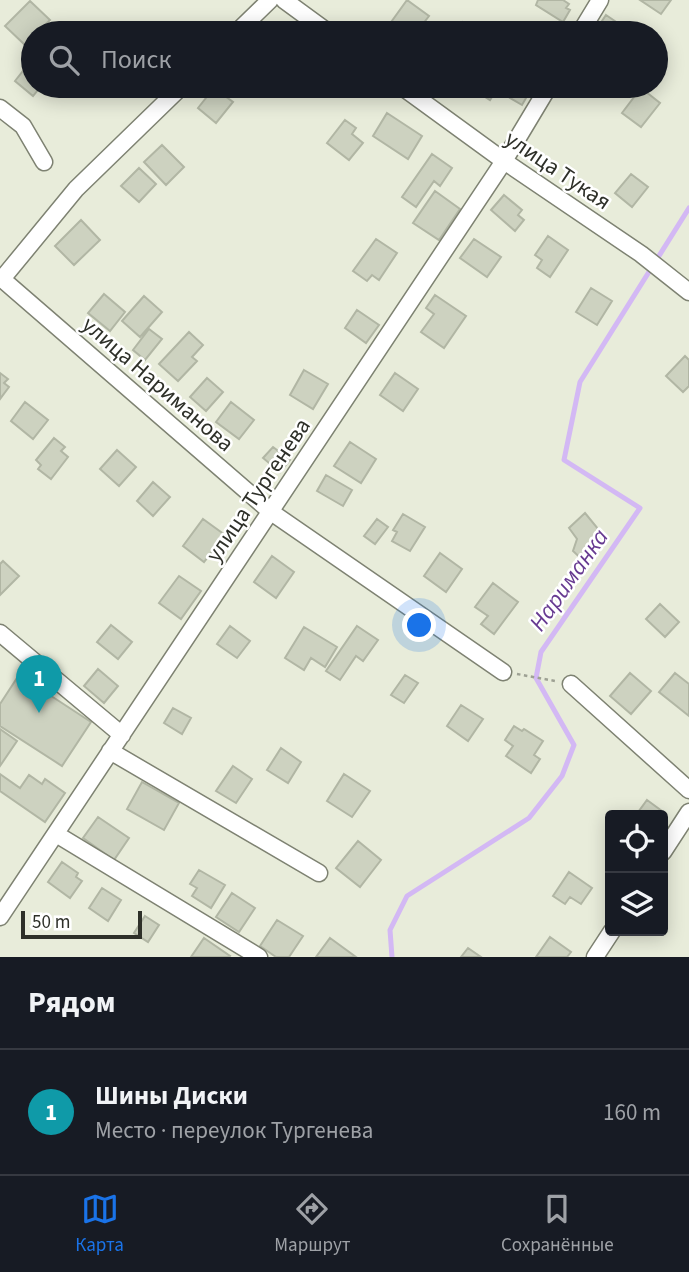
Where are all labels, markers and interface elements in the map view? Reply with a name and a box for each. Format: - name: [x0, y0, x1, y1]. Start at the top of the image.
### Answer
- search box: [21, 21, 668, 98]
- icon: search: [45, 41, 83, 79]
- text: Поиск: [101, 41, 171, 78]
- street label: улица Тукая: [498, 122, 618, 218]
- street label: улица Нариманова: [75, 309, 241, 459]
- street label: улица Тургенева: [197, 411, 319, 569]
- water label: Нариманка: [521, 521, 617, 638]
- your location: [402, 608, 436, 642]
- pin: 1: [16, 655, 62, 713]
- map controls: [605, 810, 668, 936]
- button: locate: [605, 810, 668, 873]
- button: layers: [605, 873, 668, 936]
- scale bar: [21, 908, 142, 940]
- text: 50 m: [32, 909, 70, 936]
- text: Рядом: [28, 981, 116, 1024]
- text: Шины Диски: [95, 1077, 248, 1114]
- text: 1: [45, 1096, 57, 1129]
- text: 160 m: [603, 1096, 661, 1129]
- text: Место · переулок Тургенева: [95, 1114, 373, 1147]
- tab: Карта: [75, 1190, 124, 1259]
- tab: Маршрут: [274, 1190, 351, 1259]
- tab: Сохранённые: [501, 1190, 614, 1259]

